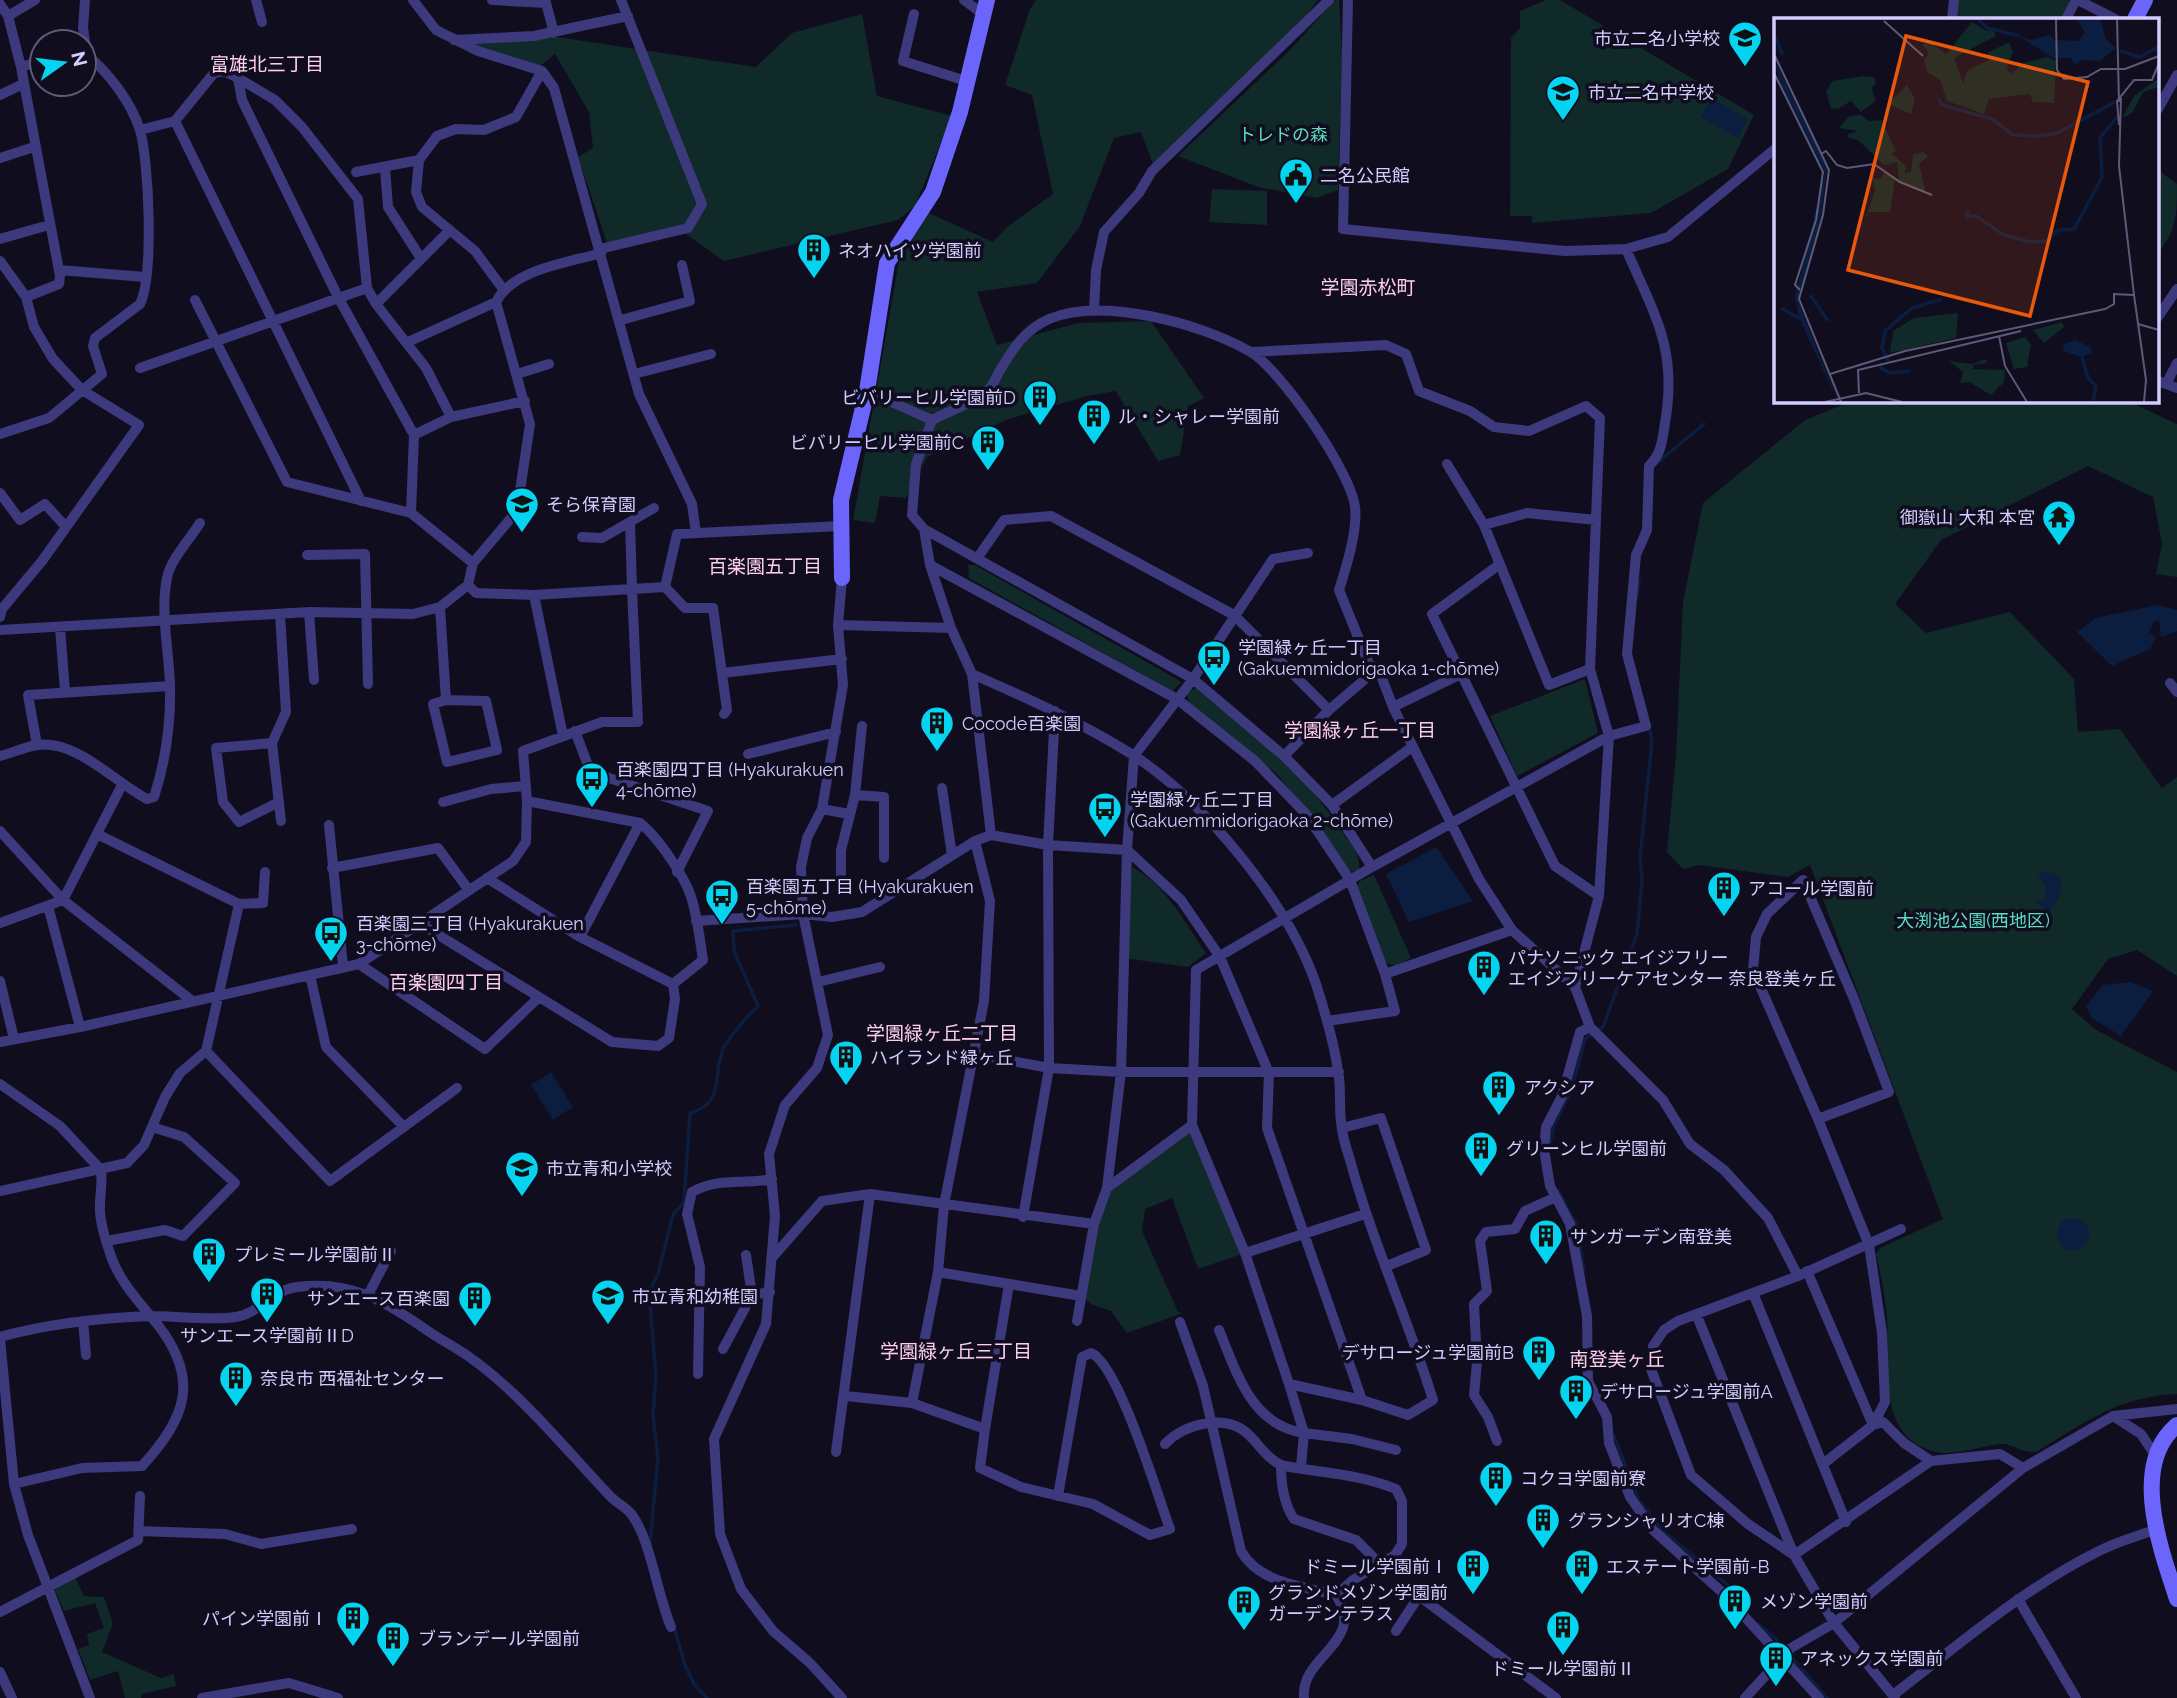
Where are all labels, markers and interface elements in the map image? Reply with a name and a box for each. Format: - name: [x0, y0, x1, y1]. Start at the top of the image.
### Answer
- inset map: [1774, 18, 2160, 402]
- school or university icon: 市立二名小学校: [1726, 19, 1764, 68]
- north arrow: [28, 28, 98, 98]
- place label: 市立二名小学校: [1594, 28, 1720, 49]
- text: N: [67, 49, 92, 69]
- district label: 富雄北三丁目: [210, 53, 324, 75]
- school or university icon: 市立二名中学校: [1544, 73, 1582, 122]
- place label: 市立二名中学校: [1588, 82, 1714, 103]
- park label: トレドの森: [1238, 124, 1328, 145]
- public building icon: 二名公民館: [1277, 156, 1315, 205]
- place label: 二名公民館: [1320, 165, 1410, 186]
- building icon: ネオハイツ学園前: [795, 231, 833, 280]
- place label: ネオハイツ学園前: [838, 240, 982, 261]
- district label: 学園赤松町: [1320, 276, 1416, 298]
- building icon: ビバリーヒル学園前D: [1021, 378, 1059, 427]
- place label: ビバリーヒル学園前D: [841, 387, 1016, 408]
- building icon: ル・シャレー学園前: [1075, 397, 1113, 446]
- place label: ル・シャレー学園前: [1118, 406, 1280, 427]
- building icon: ビバリーヒル学園前C: [969, 423, 1007, 472]
- place label: ビバリーヒル学園前C: [790, 432, 964, 453]
- school or university icon: そら保育園: [503, 485, 541, 534]
- place label: そら保育園: [546, 494, 636, 515]
- temple icon: 御嶽山 大和 本宮: [2040, 498, 2078, 547]
- place label: 御嶽山 大和 本宮: [1900, 507, 2035, 528]
- district label: 百楽園五丁目: [708, 555, 822, 577]
- place label: 学園緑ヶ丘一丁目 (Gakuemmidorigaoka 1-chōme): [1238, 637, 1499, 679]
- bus stop icon: 学園緑ヶ丘一丁目 (Gakuemmidorigaoka 1-chōme): [1195, 638, 1233, 687]
- building icon: Cocode百楽園: [918, 704, 956, 753]
- place label: Cocode百楽園: [962, 713, 1081, 734]
- district label: 学園緑ヶ丘一丁目: [1284, 719, 1436, 741]
- place label: 百楽園四丁目 (Hyakurakuen 4-chōme): [616, 759, 844, 801]
- bus stop icon: 百楽園四丁目 (Hyakurakuen 4-chōme): [573, 760, 611, 809]
- place label: 学園緑ヶ丘二丁目 (Gakuemmidorigaoka 2-chōme): [1130, 789, 1393, 831]
- bus stop icon: 学園緑ヶ丘二丁目 (Gakuemmidorigaoka 2-chōme): [1086, 790, 1124, 839]
- building icon: アコール学園前: [1705, 869, 1743, 918]
- place label: 百楽園五丁目 (Hyakurakuen 5-chōme): [746, 876, 974, 918]
- bus stop icon: 百楽園五丁目 (Hyakurakuen 5-chōme): [703, 877, 741, 926]
- place label: アコール学園前: [1748, 878, 1874, 899]
- park label: 大渕池公園(西地区): [1896, 910, 2050, 931]
- place label: 百楽園三丁目 (Hyakurakuen 3-chōme): [356, 913, 584, 955]
- bus stop icon: 百楽園三丁目 (Hyakurakuen 3-chōme): [312, 914, 350, 963]
- place label: パナソニック エイジフリー エイジフリーケアセンター 奈良登美ヶ丘: [1508, 947, 1836, 989]
- building icon: パナソニック エイジフリー エイジフリーケアセンター 奈良登美ヶ丘: [1465, 948, 1503, 997]
- district label: 百楽園四丁目: [389, 971, 503, 993]
- district label: 学園緑ヶ丘二丁目: [866, 1022, 1018, 1044]
- building icon: ハイランド緑ヶ丘: [827, 1038, 865, 1087]
- place label: ハイランド緑ヶ丘: [870, 1047, 1014, 1068]
- building icon: アクシア: [1480, 1068, 1518, 1117]
- place label: アクシア: [1524, 1077, 1595, 1098]
- building icon: グリーンヒル学園前: [1462, 1129, 1500, 1178]
- place label: グリーンヒル学園前: [1506, 1138, 1667, 1159]
- school or university icon: 市立青和小学校: [503, 1149, 541, 1198]
- place label: 市立青和小学校: [546, 1158, 672, 1179]
- building icon: サンガーデン南登美: [1527, 1217, 1565, 1266]
- place label: サンガーデン南登美: [1570, 1226, 1732, 1247]
- building icon: プレミール学園前Ⅱ: [190, 1235, 228, 1284]
- place label: プレミール学園前Ⅱ: [234, 1244, 396, 1265]
- building icon: サンエース学園前ⅡD: [248, 1275, 286, 1324]
- school or university icon: 市立青和幼稚園: [589, 1277, 627, 1326]
- building icon: サンエース百楽園: [456, 1279, 494, 1328]
- place label: 市立青和幼稚園: [632, 1286, 758, 1307]
- place label: サンエース百楽園: [307, 1288, 450, 1309]
- place label: サンエース学園前ⅡD: [180, 1325, 354, 1346]
- building icon: デサロージュ学園前B: [1520, 1333, 1558, 1382]
- district label: 学園緑ヶ丘三丁目: [880, 1340, 1032, 1362]
- place label: デサロージュ学園前B: [1342, 1342, 1514, 1363]
- district label: 南登美ヶ丘: [1569, 1348, 1665, 1370]
- building icon: 奈良市 西福祉センター: [217, 1359, 255, 1408]
- place label: 奈良市 西福祉センター: [260, 1368, 445, 1389]
- building icon: デサロージュ学園前A: [1557, 1372, 1595, 1421]
- place label: デサロージュ学園前A: [1600, 1381, 1773, 1402]
- building icon: コクヨ学園前寮: [1477, 1459, 1515, 1508]
- place label: コクヨ学園前寮: [1520, 1468, 1646, 1489]
- building icon: グランシャリオC棟: [1524, 1501, 1562, 1550]
- place label: グランシャリオC棟: [1568, 1510, 1724, 1531]
- building icon: ドミール学園前Ⅰ: [1454, 1547, 1492, 1596]
- building icon: エステート学園前-B: [1563, 1547, 1601, 1596]
- place label: ドミール学園前Ⅰ: [1304, 1556, 1448, 1577]
- place label: エステート学園前-B: [1606, 1556, 1770, 1577]
- place label: グランドメゾン学園前 ガーデンテラス: [1268, 1582, 1448, 1624]
- building icon: メゾン学園前: [1716, 1582, 1754, 1631]
- building icon: グランドメゾン学園前 ガーデンテラス: [1225, 1583, 1263, 1632]
- place label: メゾン学園前: [1760, 1591, 1868, 1612]
- building icon: パイン学園前Ⅰ: [334, 1599, 372, 1648]
- place label: パイン学園前Ⅰ: [202, 1608, 328, 1629]
- building icon: ドミール学園前Ⅱ: [1544, 1608, 1582, 1657]
- building icon: ブランデール学園前: [374, 1619, 412, 1668]
- place label: ブランデール学園前: [418, 1628, 580, 1649]
- building icon: アネックス学園前: [1757, 1639, 1795, 1688]
- place label: アネックス学園前: [1800, 1648, 1943, 1669]
- place label: ドミール学園前Ⅱ: [1491, 1658, 1635, 1679]

